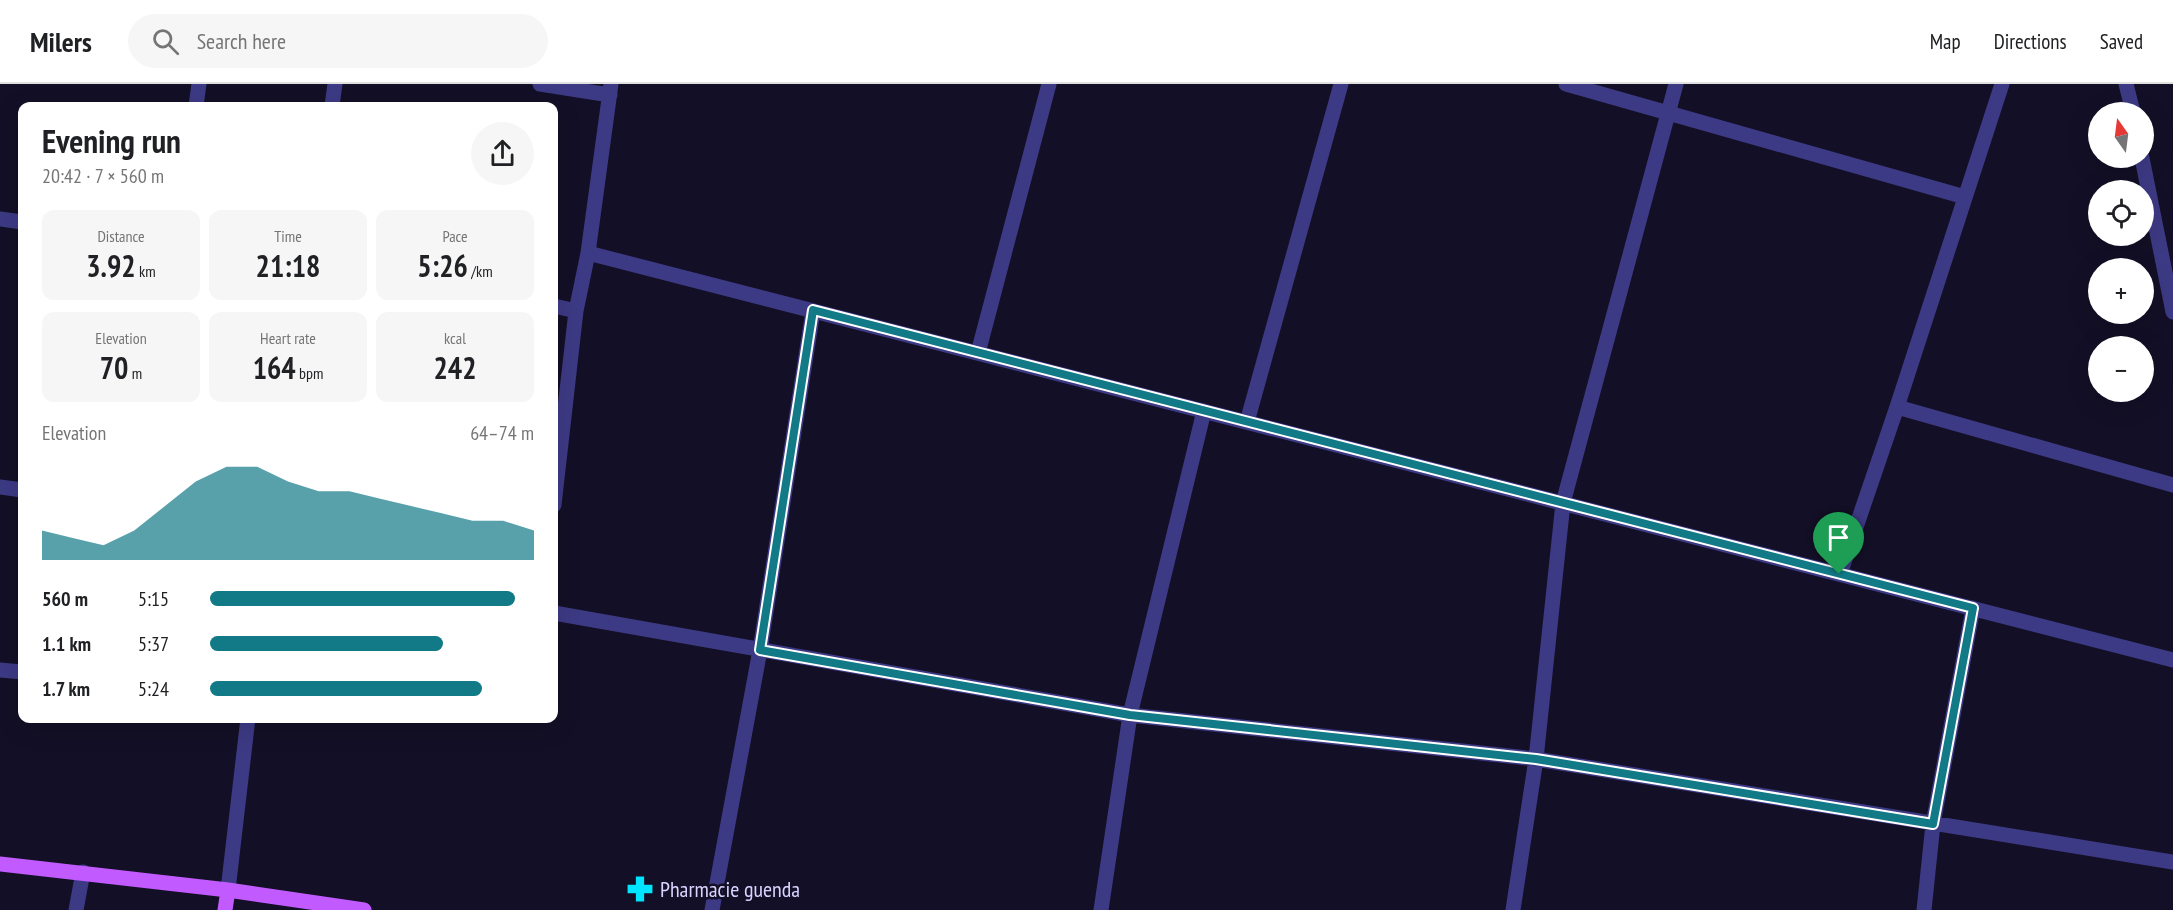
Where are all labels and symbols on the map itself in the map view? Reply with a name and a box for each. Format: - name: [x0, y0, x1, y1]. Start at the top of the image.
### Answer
- north arrow: [2088, 102, 2154, 168]
- pin: [1813, 512, 1864, 574]
- pharmacy icon: Pharmacie guenda: [625, 874, 655, 904]
- place label: Pharmacie guenda: [660, 875, 800, 903]

